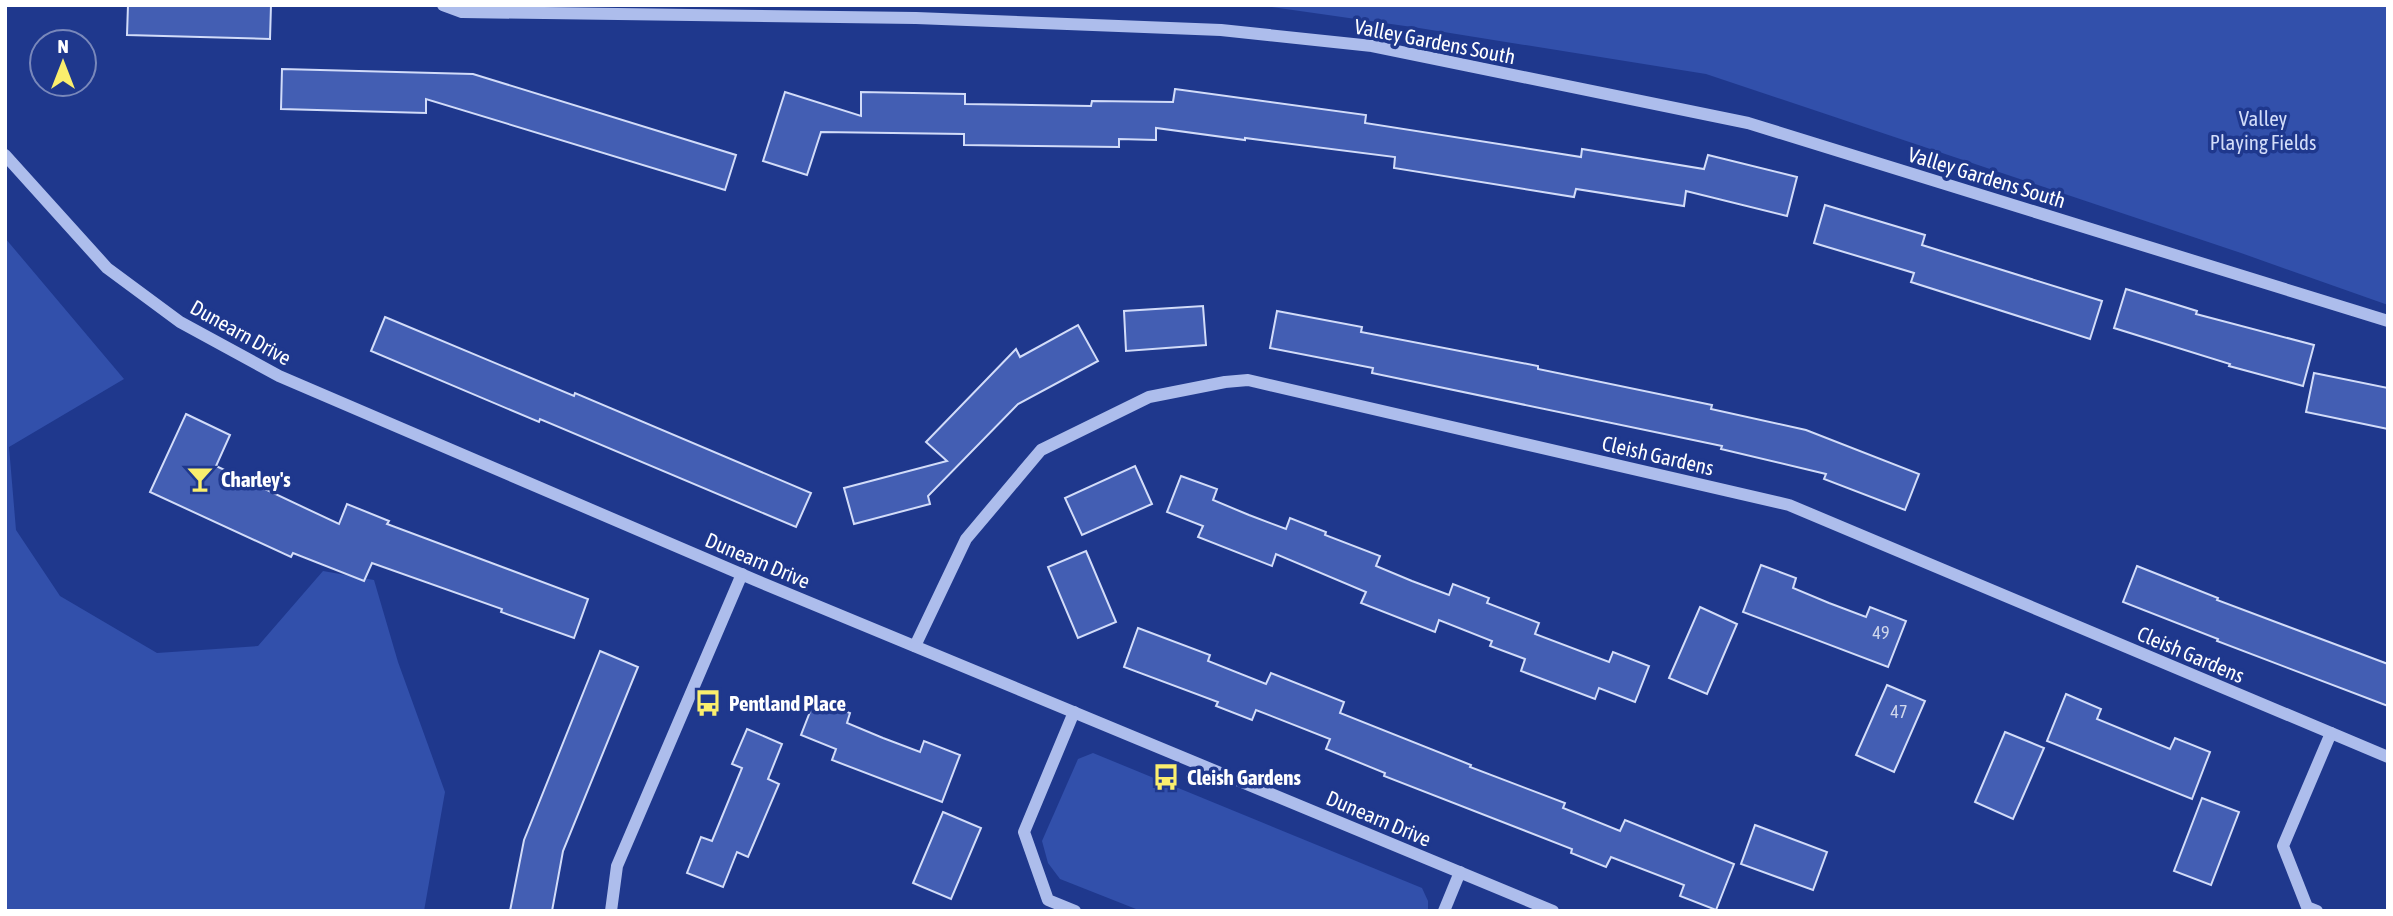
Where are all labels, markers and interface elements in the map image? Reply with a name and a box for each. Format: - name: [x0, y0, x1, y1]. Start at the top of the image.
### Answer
- street label: Valley Gardens South: [1353, 14, 1517, 68]
- north arrow: [28, 28, 98, 98]
- text: N: [57, 35, 69, 57]
- park label: Valley Playing Fields: [2210, 106, 2316, 154]
- street label: Valley Gardens South: [1905, 142, 2069, 212]
- street label: Dunearn Drive: [186, 294, 296, 370]
- street label: Cleish Gardens: [1600, 431, 1716, 479]
- bar icon: Charley's: [185, 464, 215, 494]
- place label: Charley's: [221, 467, 291, 491]
- street label: Dunearn Drive: [702, 527, 814, 593]
- street label: Cleish Gardens: [2134, 621, 2248, 687]
- house number: 49: [1873, 622, 1889, 643]
- bus stop icon: Pentland Place: [693, 688, 723, 718]
- place label: Pentland Place: [729, 691, 846, 715]
- house number: 47: [1891, 701, 1907, 722]
- bus stop icon: Cleish Gardens: [1151, 762, 1181, 792]
- place label: Cleish Gardens: [1187, 765, 1301, 789]
- street label: Dunearn Drive: [1323, 785, 1435, 851]

